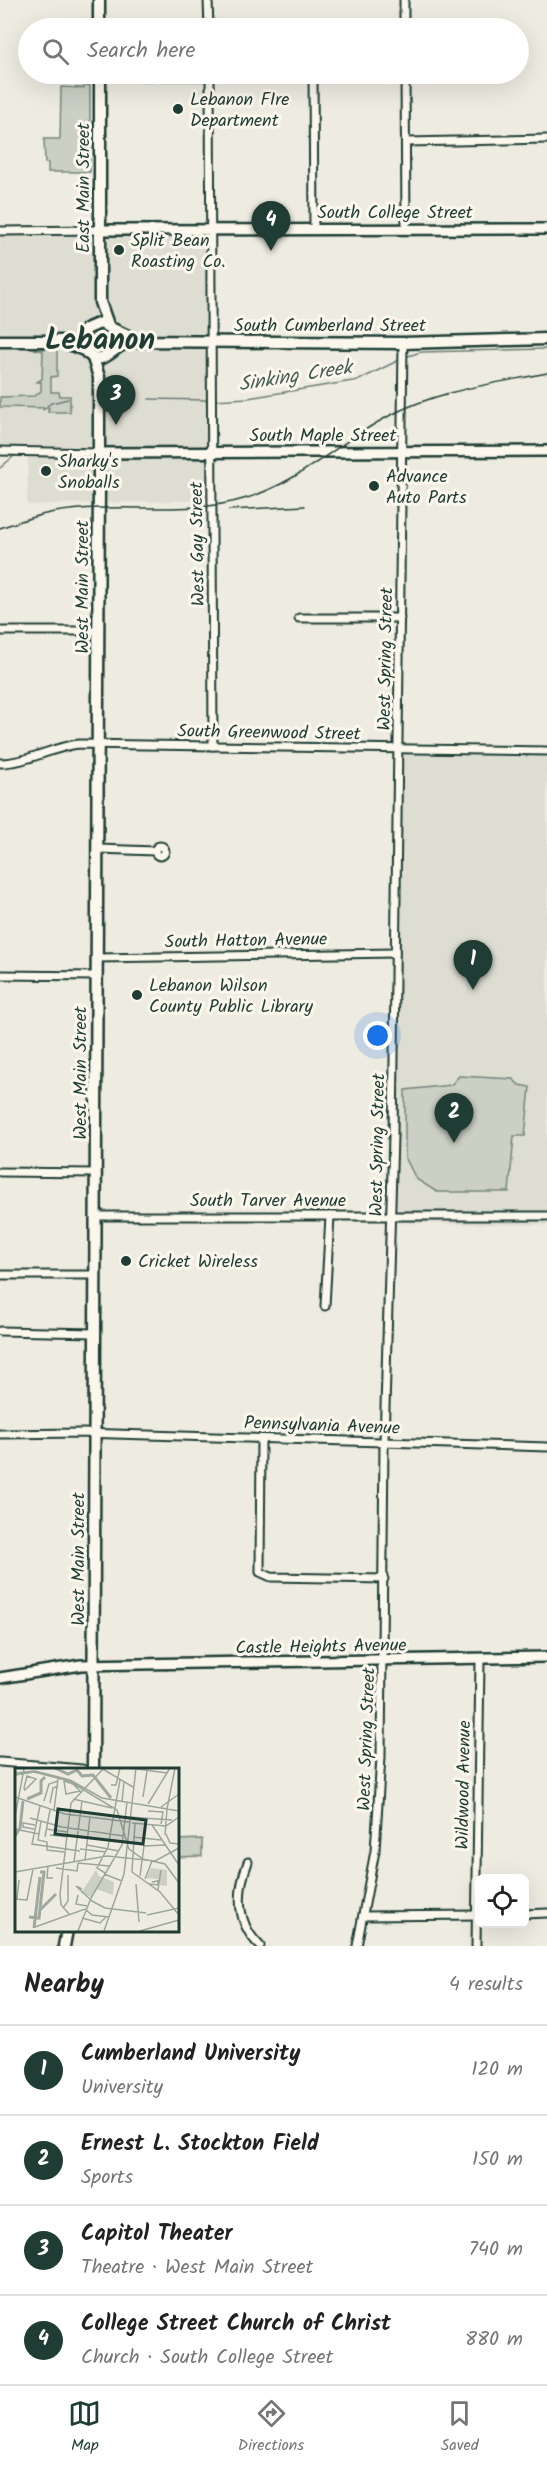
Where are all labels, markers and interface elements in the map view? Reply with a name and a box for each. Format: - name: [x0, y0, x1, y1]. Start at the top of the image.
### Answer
- search box: [18, 18, 529, 84]
- text: Search here: [87, 34, 195, 69]
- icon: search: [39, 35, 72, 68]
- place label: Lebanon FIre Department: [190, 86, 289, 136]
- marker: Lebanon FIre Department: [171, 102, 185, 116]
- street label: East Main Street: [70, 122, 99, 253]
- street label: South College Street: [317, 199, 474, 228]
- pin: 4: [252, 202, 290, 251]
- place label: Split Bean Roasting Co.: [131, 227, 226, 277]
- marker: Split Bean Roasting Co.: [112, 243, 126, 257]
- street label: South Cumberland Street: [234, 312, 427, 341]
- district label: Lebanon: [45, 317, 155, 365]
- water label: Sinking Creek: [236, 352, 357, 402]
- pin: 3: [96, 376, 136, 425]
- street label: South Maple Street: [250, 422, 397, 451]
- place label: Sharky's Snoballs: [58, 448, 120, 498]
- place label: Advance Auto Parts: [386, 463, 467, 513]
- marker: Sharky's Snoballs: [39, 464, 53, 478]
- marker: Advance Auto Parts: [367, 479, 381, 493]
- street label: West Gay Street: [183, 480, 214, 607]
- street label: West Main Street: [69, 519, 98, 654]
- street label: West Spring Street: [371, 586, 402, 731]
- street label: South Greenwood Street: [177, 717, 362, 750]
- street label: South Hatton Avenue: [164, 926, 328, 957]
- pin: 1: [454, 940, 492, 990]
- place label: Lebanon Wilson County Public Library: [149, 972, 314, 1022]
- marker: Lebanon Wilson County Public Library: [130, 988, 144, 1002]
- street label: West Main Street: [67, 1005, 96, 1140]
- your location: [363, 1021, 392, 1050]
- street label: West Spring Street: [363, 1072, 394, 1217]
- pin: 2: [434, 1094, 474, 1143]
- street label: South Tarver Avenue: [190, 1187, 346, 1216]
- place label: Cricket Wireless: [138, 1248, 258, 1277]
- marker: Cricket Wireless: [119, 1254, 133, 1268]
- street label: Pennsylvania Avenue: [243, 1409, 400, 1444]
- street label: West Main Street: [65, 1491, 94, 1626]
- street label: Castle Heights Avenue: [235, 1632, 407, 1663]
- street label: West Spring Street: [351, 1666, 385, 1811]
- street label: Wildwood Avenue: [449, 1720, 480, 1850]
- inset map: [15, 1768, 178, 1931]
- map controls: [475, 1874, 529, 1928]
- button: locate: [475, 1874, 529, 1928]
- text: Nearby: [24, 1964, 104, 2006]
- text: 4 results: [449, 1969, 523, 2001]
- text: Cumberland University: [81, 2037, 300, 2072]
- text: 1: [40, 2054, 47, 2086]
- text: 120 m: [471, 2054, 523, 2086]
- text: University: [81, 2072, 163, 2104]
- text: Ernest L. Stockton Field: [81, 2127, 319, 2162]
- text: 2: [38, 2144, 49, 2176]
- text: 150 m: [472, 2144, 523, 2176]
- text: Sports: [81, 2162, 133, 2194]
- text: Capitol Theater: [81, 2217, 233, 2252]
- text: 3: [38, 2234, 49, 2266]
- text: 740 m: [469, 2234, 523, 2266]
- text: Theatre · West Main Street: [81, 2252, 313, 2284]
- text: College Street Church of Christ: [81, 2307, 391, 2342]
- text: 4: [38, 2324, 49, 2356]
- text: 880 m: [465, 2324, 523, 2356]
- text: Church · South College Street: [81, 2342, 333, 2374]
- tab: Map: [68, 2397, 101, 2458]
- tab: Directions: [238, 2397, 304, 2458]
- tab: Saved: [441, 2397, 479, 2458]

